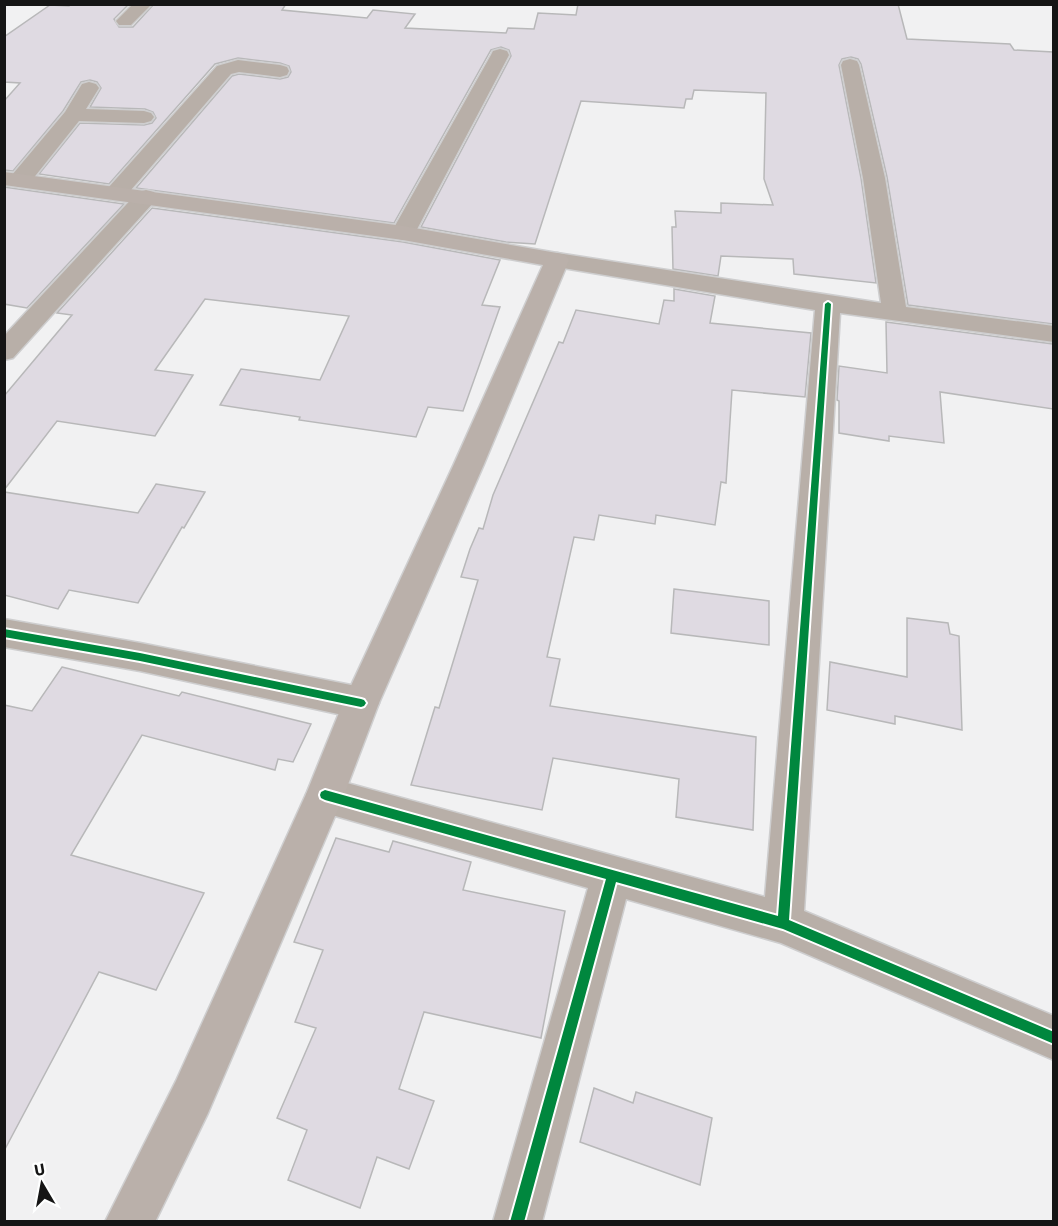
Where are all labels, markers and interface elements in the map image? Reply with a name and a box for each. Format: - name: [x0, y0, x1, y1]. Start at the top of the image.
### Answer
- north arrow: [12, 1154, 72, 1214]
- text: U: [33, 1159, 47, 1181]

